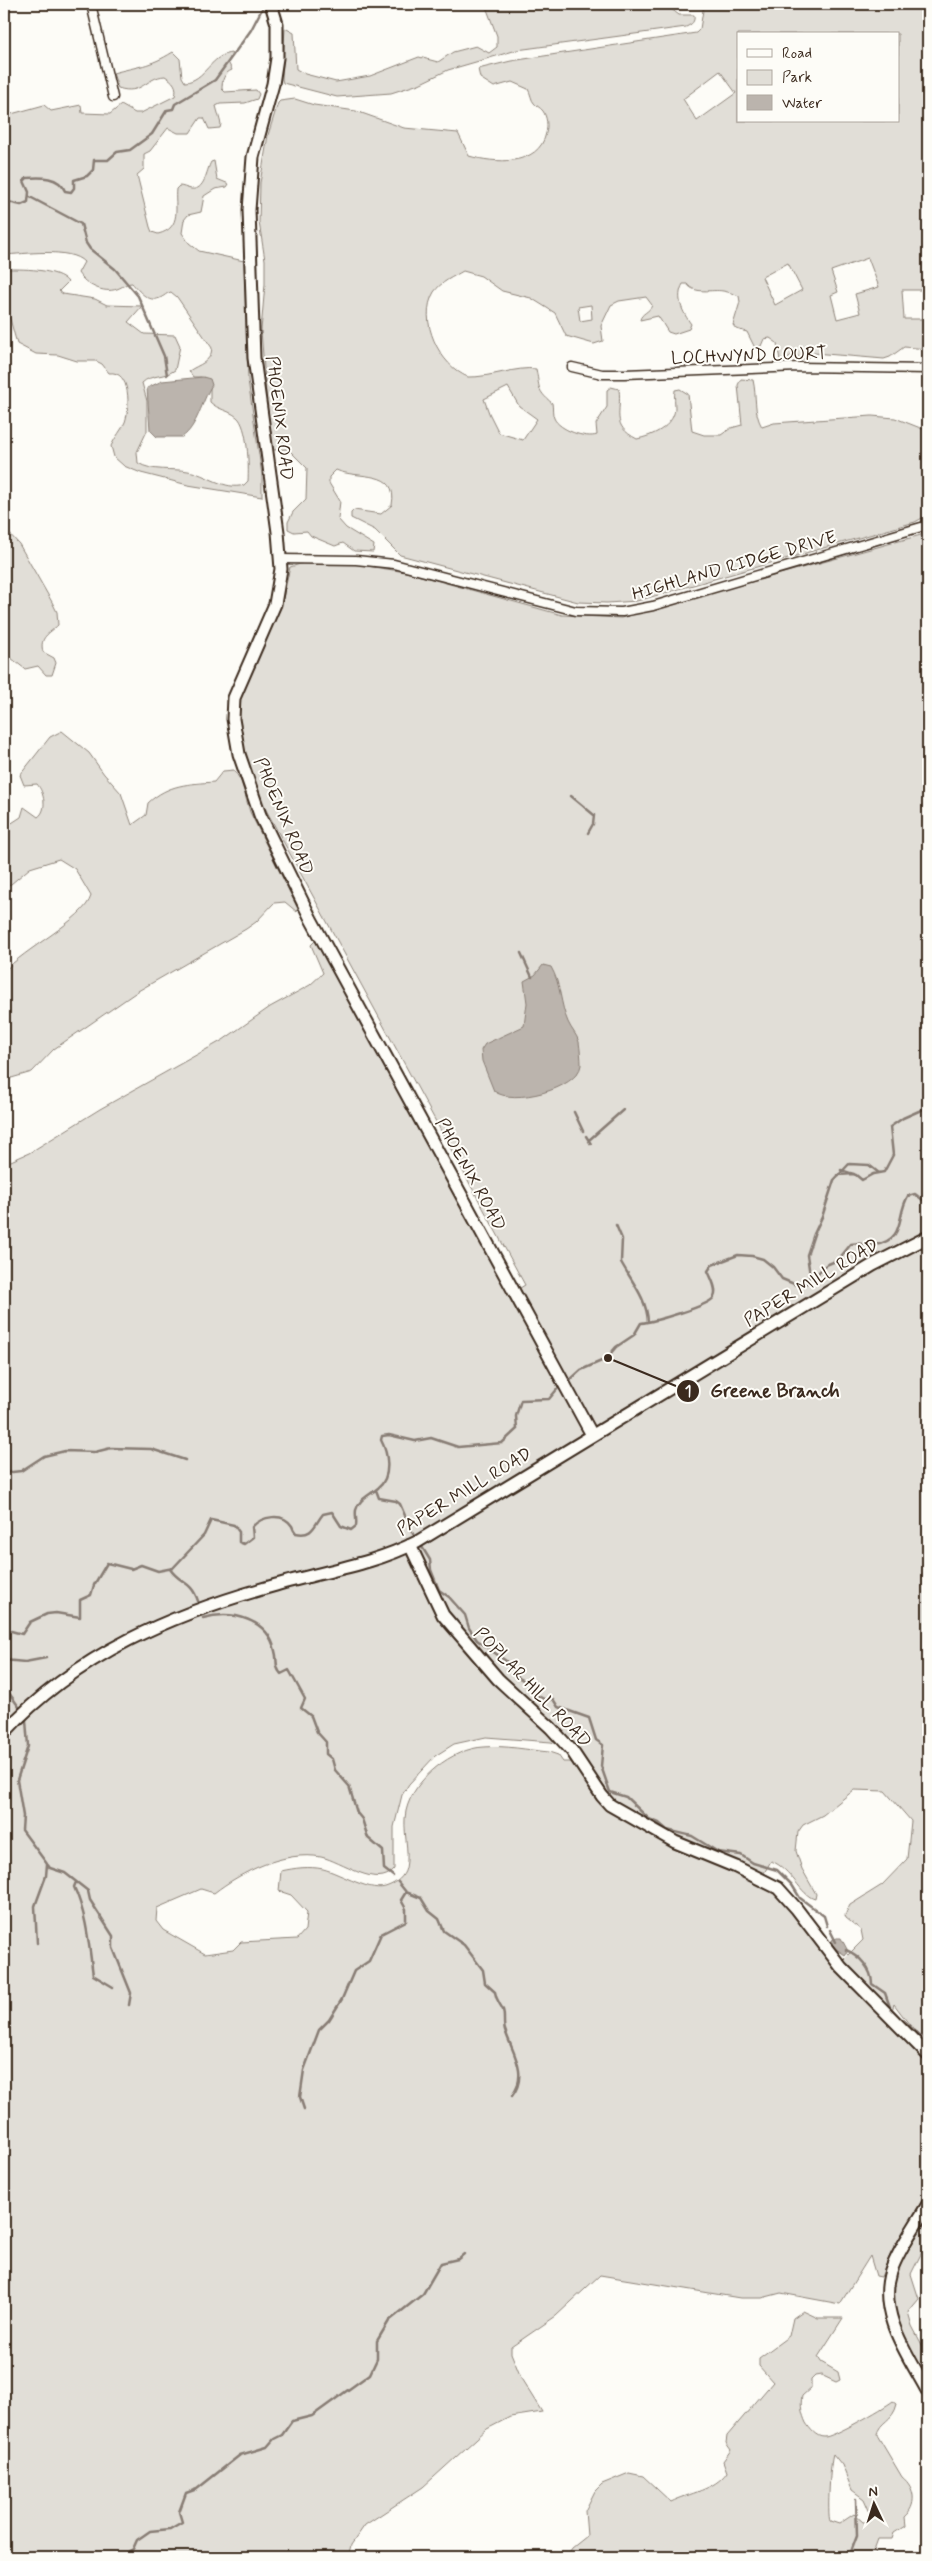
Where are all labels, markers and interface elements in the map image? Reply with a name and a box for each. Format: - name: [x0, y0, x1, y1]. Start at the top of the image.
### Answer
- legend: [737, 32, 900, 122]
- text: Road: [782, 44, 812, 64]
- text: Park: [782, 68, 812, 88]
- text: Water: [782, 94, 822, 114]
- street label: LOCHWYND COURT: [671, 341, 827, 371]
- street label: PHOENIX ROAD: [259, 354, 299, 482]
- street label: HIGHLAND RIDGE DRIVE: [629, 525, 839, 607]
- street label: PHOENIX ROAD: [247, 754, 319, 879]
- street label: PHOENIX ROAD: [429, 1114, 511, 1235]
- street label: PAPER MILL ROAD: [740, 1233, 883, 1333]
- callout: Greene Branch: [675, 1374, 849, 1408]
- text: Greene Branch: [710, 1379, 840, 1404]
- text: 1: [685, 1382, 691, 1402]
- street label: PAPER MILL ROAD: [393, 1442, 536, 1542]
- street label: POPLAR HILL ROAD: [468, 1622, 596, 1753]
- north arrow: [850, 2478, 900, 2528]
- text: N: [868, 2483, 878, 2501]

